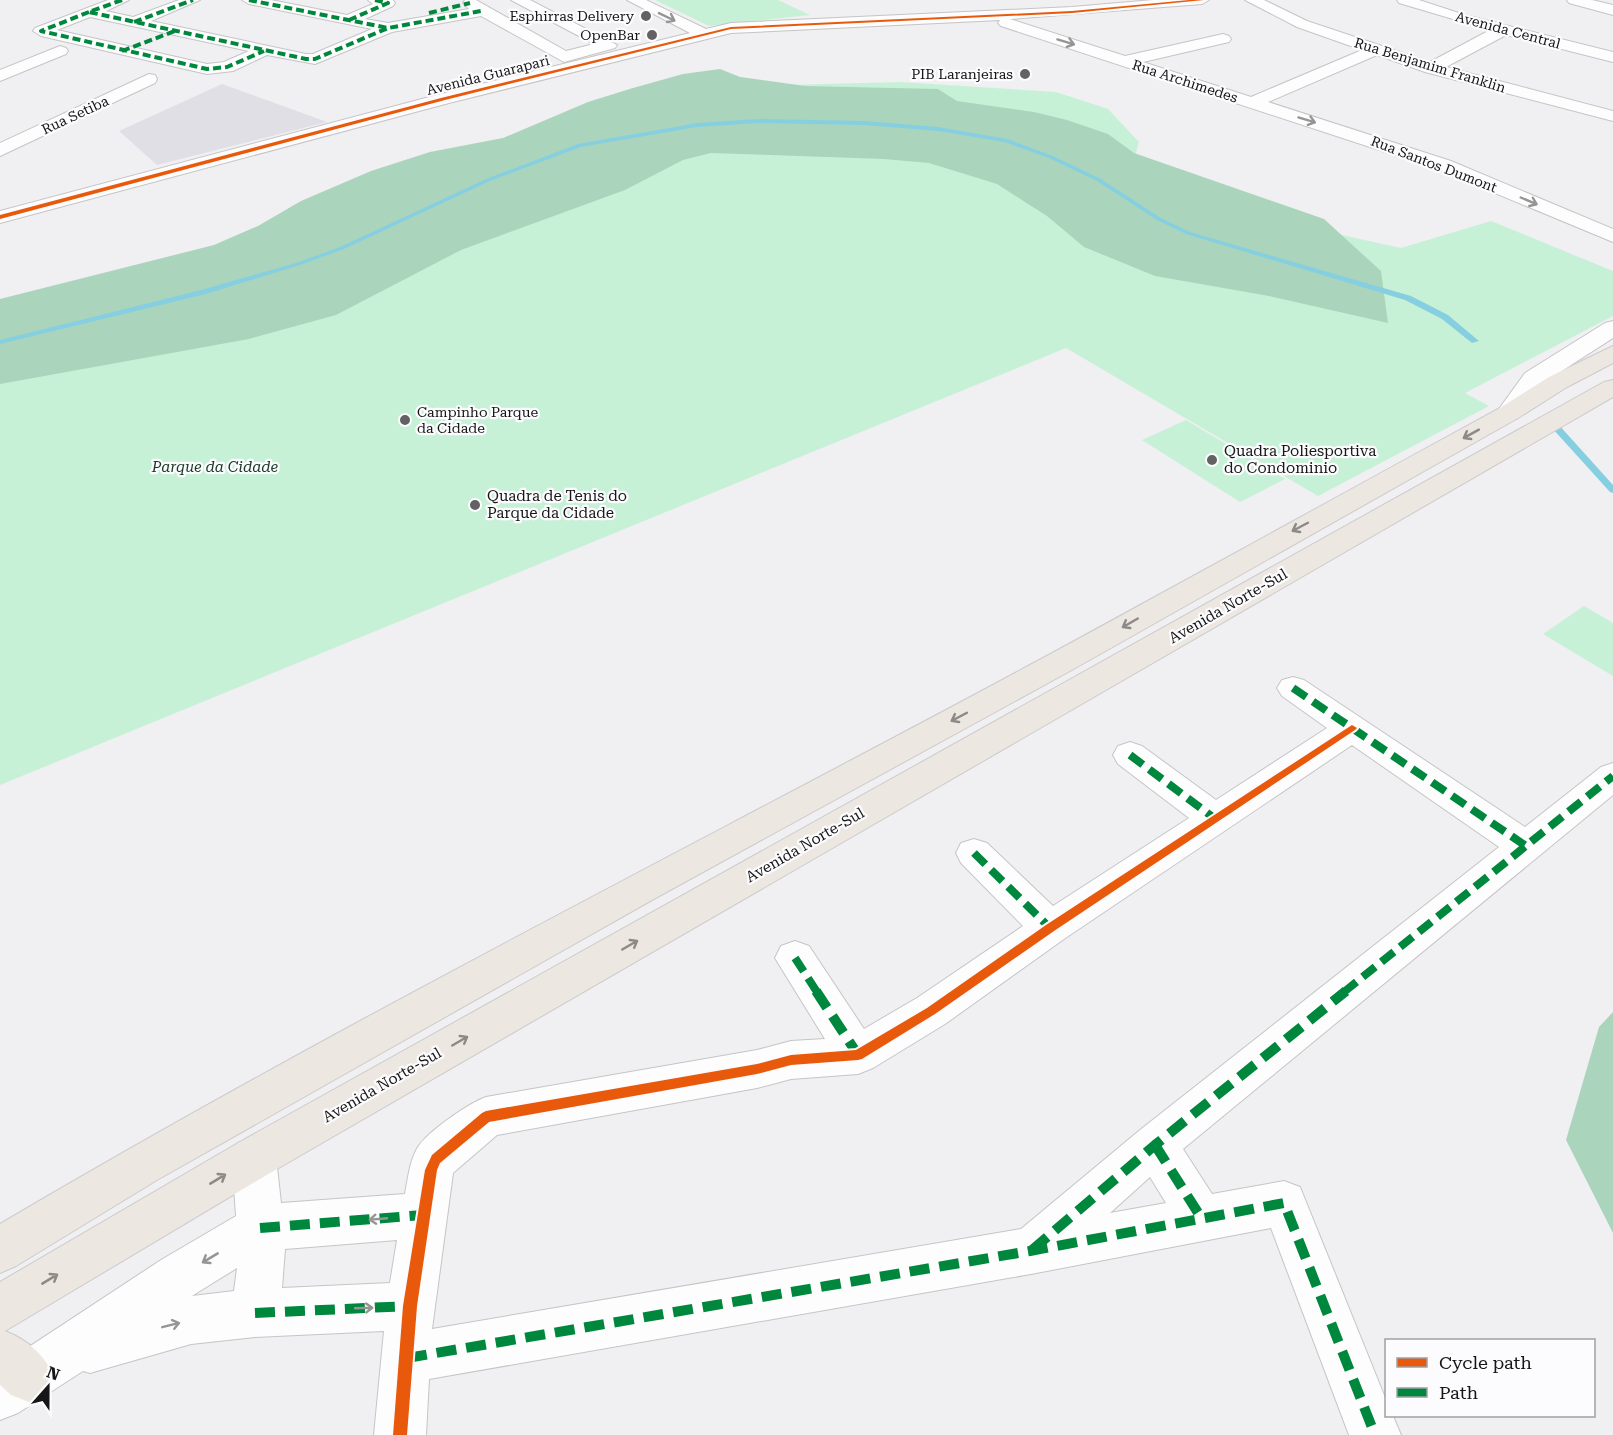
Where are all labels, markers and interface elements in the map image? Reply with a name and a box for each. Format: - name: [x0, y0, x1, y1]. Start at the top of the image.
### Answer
- place label: Esphirras Delivery: [509, 8, 635, 24]
- street label: Avenida Central: [1454, 8, 1563, 52]
- marker: Esphirras Delivery: [639, 9, 653, 23]
- one-way arrow: [658, 11, 676, 23]
- place label: OpenBar: [580, 27, 640, 43]
- marker: OpenBar: [645, 28, 659, 42]
- street label: Rua Benjamim Franklin: [1352, 34, 1508, 96]
- one-way arrow: [1056, 37, 1075, 48]
- street label: Avenida Guarapari: [425, 52, 552, 98]
- street label: Rua Archimedes: [1130, 56, 1240, 106]
- place label: PIB Laranjeiras: [911, 66, 1013, 82]
- marker: PIB Laranjeiras: [1018, 67, 1032, 81]
- street label: Rua Setiba: [39, 92, 111, 137]
- one-way arrow: [1297, 115, 1316, 126]
- street label: Rua Santos Dumont: [1369, 133, 1499, 195]
- one-way arrow: [1520, 196, 1538, 207]
- place label: Campinho Parque da Cidade: [417, 404, 538, 436]
- marker: Campinho Parque da Cidade: [398, 413, 412, 427]
- one-way arrow: [1463, 428, 1480, 440]
- place label: Quadra Poliesportiva do Condominio: [1224, 442, 1376, 477]
- marker: Quadra Poliesportiva do Condominio: [1205, 453, 1219, 467]
- park label: Parque da Cidade: [151, 458, 279, 476]
- place label: Quadra de Tenis do Parque da Cidade: [487, 487, 627, 522]
- marker: Quadra de Tenis do Parque da Cidade: [468, 498, 482, 512]
- one-way arrow: [1292, 521, 1309, 533]
- street label: Avenida Norte-Sul: [1166, 565, 1291, 647]
- one-way arrow: [1122, 617, 1139, 629]
- one-way arrow: [951, 712, 969, 723]
- street label: Avenida Norte-Sul: [743, 804, 868, 886]
- one-way arrow: [620, 939, 638, 950]
- one-way arrow: [451, 1035, 468, 1047]
- street label: Avenida Norte-Sul: [320, 1044, 445, 1126]
- one-way arrow: [209, 1173, 226, 1185]
- one-way arrow: [369, 1214, 389, 1225]
- one-way arrow: [202, 1253, 219, 1265]
- one-way arrow: [41, 1273, 58, 1285]
- one-way arrow: [354, 1302, 374, 1313]
- one-way arrow: [161, 1319, 180, 1331]
- legend: [1385, 1339, 1595, 1417]
- text: Cycle path: [1439, 1352, 1532, 1373]
- north arrow: [18, 1357, 78, 1417]
- text: N: [44, 1362, 62, 1385]
- text: Path: [1439, 1382, 1478, 1403]

